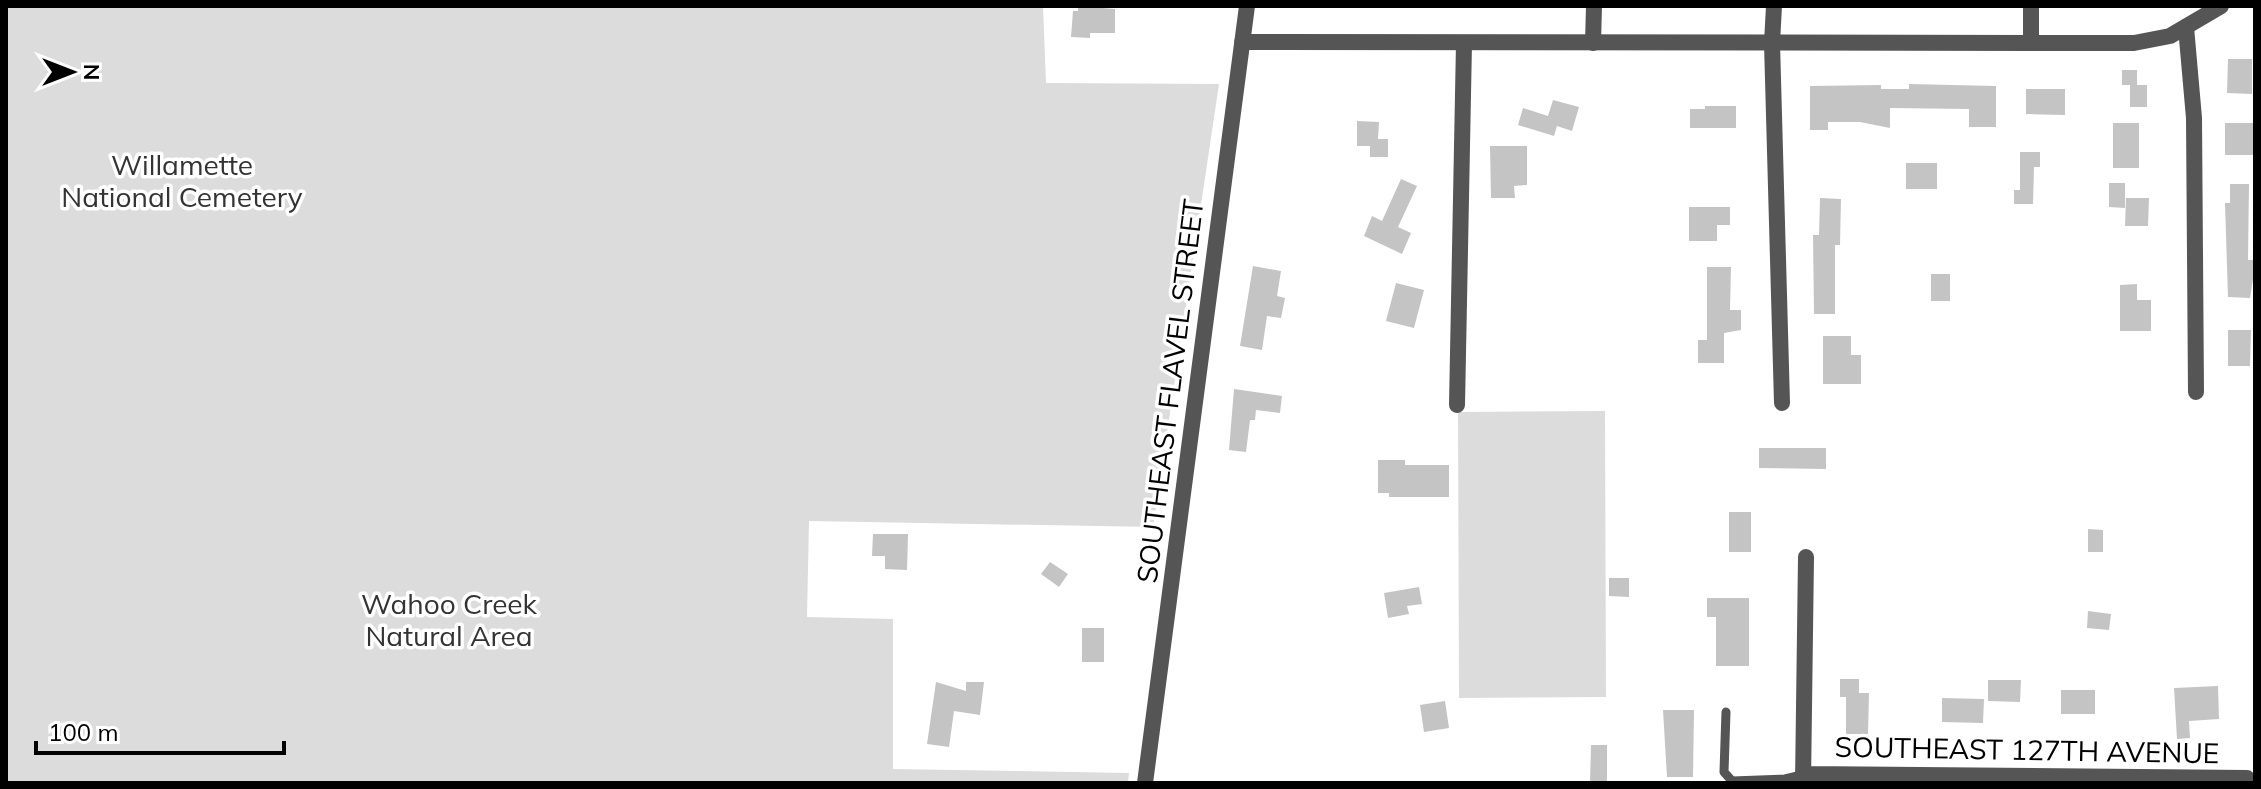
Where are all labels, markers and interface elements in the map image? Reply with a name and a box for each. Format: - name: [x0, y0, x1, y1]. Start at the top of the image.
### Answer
- north arrow: [32, 32, 112, 112]
- text: N: [78, 64, 106, 80]
- park label: Willamette National Cemetery: [61, 147, 303, 214]
- street label: SOUTHEAST FLAVEL STREET: [1129, 197, 1210, 585]
- park label: Wahoo Creek Natural Area: [361, 586, 538, 653]
- scale bar: [36, 705, 284, 755]
- text: 100 m: [48, 717, 119, 747]
- street label: SOUTHEAST 127TH AVENUE: [1834, 729, 2220, 770]

